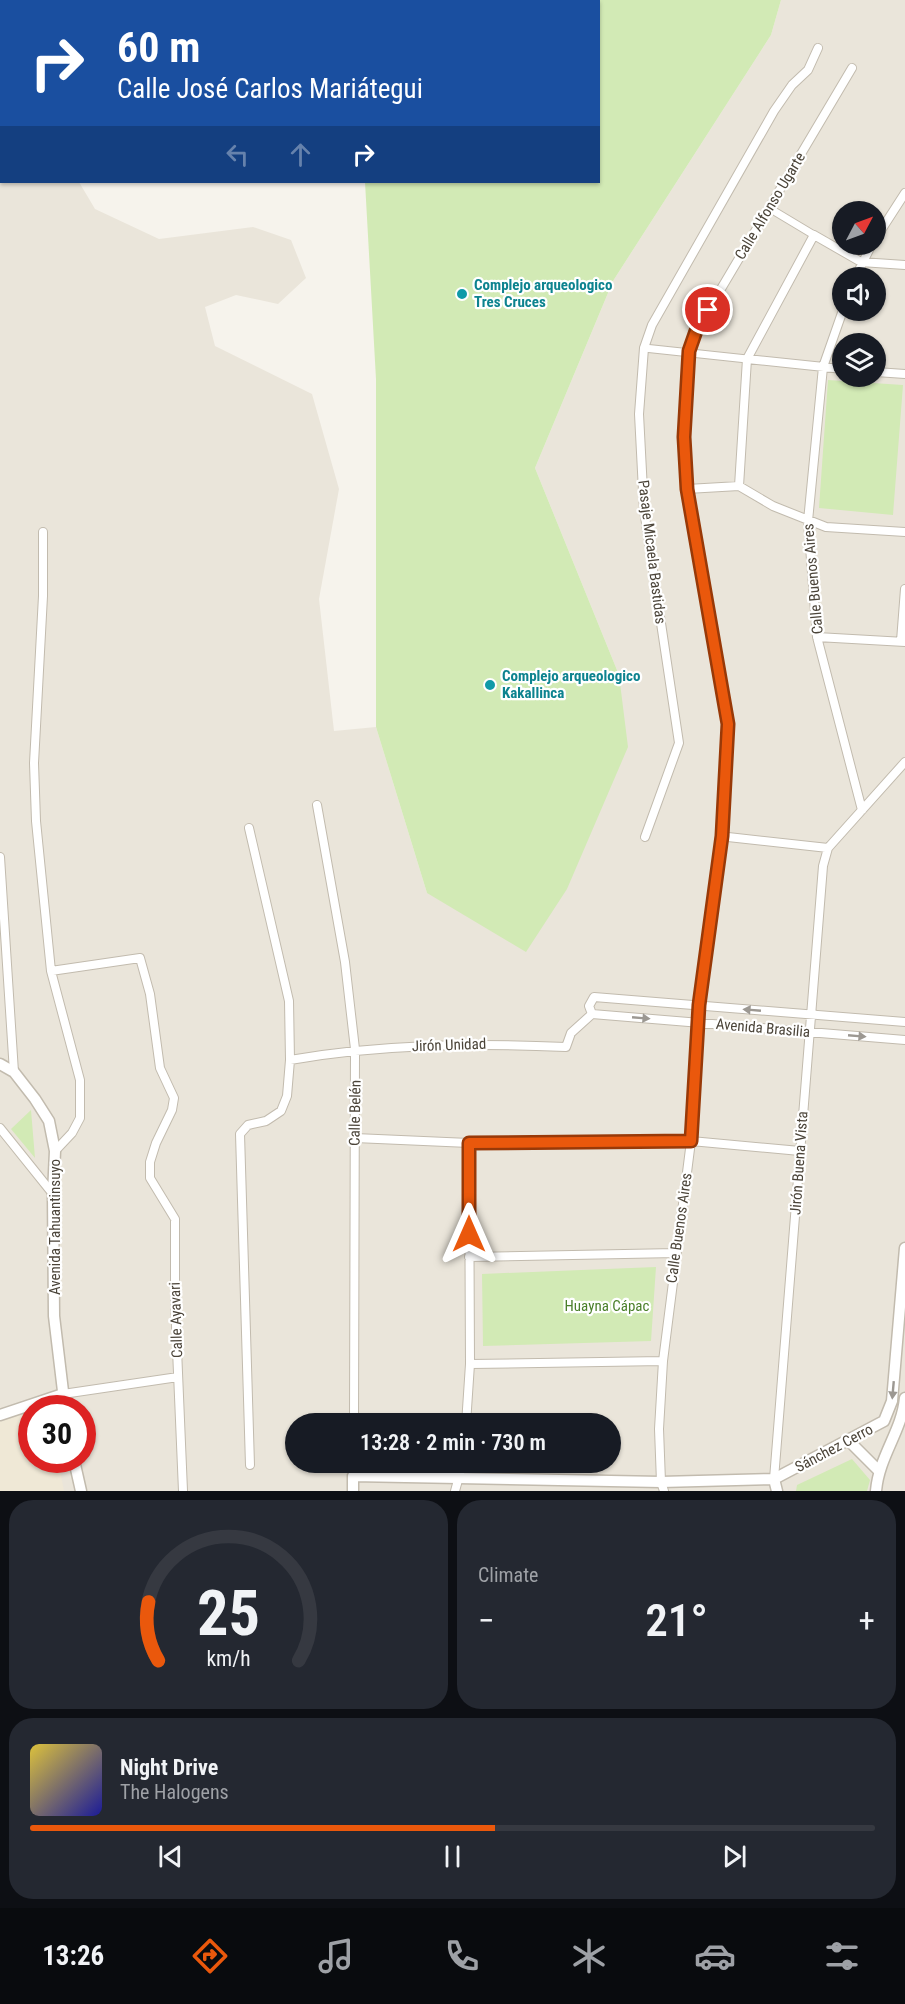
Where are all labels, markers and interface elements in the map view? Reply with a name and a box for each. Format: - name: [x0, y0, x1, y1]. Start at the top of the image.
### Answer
- text: 60 m: [117, 23, 200, 72]
- icon: right: [18, 24, 96, 102]
- text: Calle José Carlos Mariátegui: [117, 73, 423, 105]
- icon: left: [221, 138, 254, 171]
- icon: ahead: [284, 138, 317, 171]
- icon: right: [347, 138, 380, 171]
- street label: Calle Alfonso Ugarte: [731, 149, 809, 263]
- north arrow: [832, 201, 886, 255]
- map controls: [832, 201, 886, 387]
- button: sound: [832, 267, 886, 321]
- place label: Complejo arqueologico Tres Cruces: [474, 276, 612, 311]
- pin: [682, 284, 733, 335]
- marker: Complejo arqueologico Tres Cruces: [455, 287, 469, 301]
- icon: arrive: [691, 293, 724, 326]
- button: layers: [832, 333, 886, 387]
- street label: Pasaje Micaela Bastidas: [634, 479, 670, 625]
- street label: Calle Buenos Aires: [799, 523, 827, 635]
- place label: Complejo arqueologico Kakallinca: [502, 667, 640, 702]
- marker: Complejo arqueologico Kakallinca: [483, 678, 497, 692]
- one-way arrow: [742, 1005, 761, 1015]
- one-way arrow: [632, 1014, 651, 1023]
- street label: Avenida Brasilia: [715, 1015, 811, 1041]
- one-way arrow: [848, 1031, 867, 1041]
- street label: Jirón Unidad: [411, 1035, 487, 1055]
- street label: Calle Belén: [345, 1080, 365, 1146]
- street label: Jirón Buena Vista: [786, 1110, 812, 1216]
- street label: Avenida Tahuantinsuyo: [46, 1159, 64, 1295]
- street label: Calle Buenos Aires: [662, 1172, 696, 1284]
- position arrow: [437, 1202, 501, 1266]
- street label: Calle Ayavari: [166, 1282, 186, 1358]
- park label: Huayna Cápac: [565, 1297, 650, 1315]
- one-way arrow: [888, 1381, 898, 1400]
- speed limit sign: 30: [18, 1395, 96, 1473]
- street label: Sánchez Cerro: [792, 1420, 876, 1476]
- text: 13:28 · 2 min · 730 m: [360, 1430, 546, 1455]
- text: Climate: [478, 1563, 538, 1587]
- text: 25: [197, 1577, 260, 1650]
- text: 21°: [645, 1594, 708, 1647]
- text: −: [478, 1601, 495, 1640]
- text: +: [859, 1601, 875, 1640]
- text: km/h: [206, 1647, 251, 1672]
- text: Night Drive: [120, 1755, 218, 1780]
- text: The Halogens: [120, 1780, 229, 1804]
- icon: previous: [154, 1840, 187, 1873]
- icon: pause: [436, 1840, 469, 1873]
- icon: next: [718, 1840, 751, 1873]
- icon: directions: [189, 1935, 231, 1977]
- icon: music: [315, 1935, 357, 1977]
- icon: phone: [441, 1935, 483, 1977]
- icon: climate: [568, 1935, 610, 1977]
- icon: car: [694, 1935, 736, 1977]
- icon: filters: [821, 1935, 863, 1977]
- text: 13:26: [42, 1940, 104, 1972]

